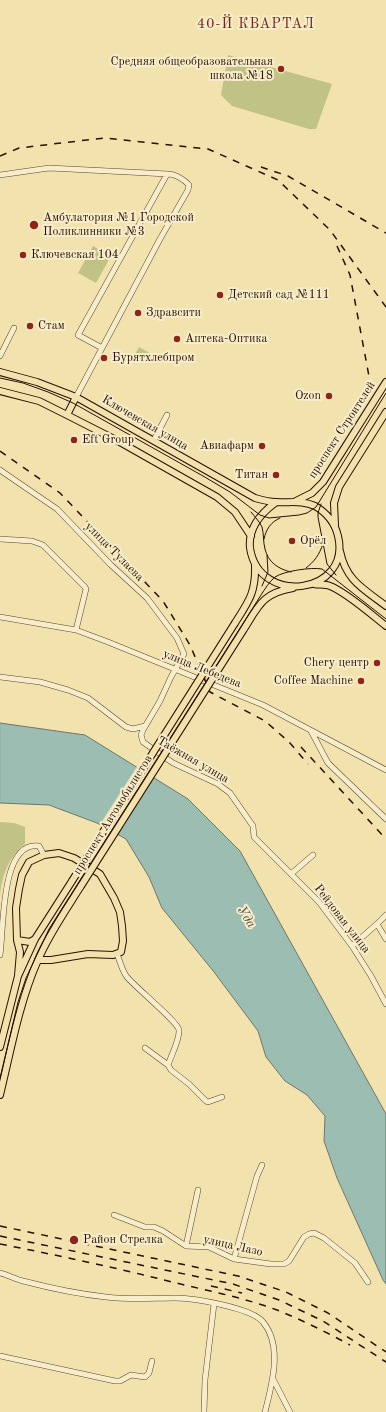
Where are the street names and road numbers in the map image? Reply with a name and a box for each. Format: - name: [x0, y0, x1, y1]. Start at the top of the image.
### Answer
- street label: проспект Строителей: [305, 379, 379, 481]
- street label: Ключевская улица: [99, 392, 191, 454]
- street label: улица Тулаева: [82, 520, 146, 584]
- street label: улица Лебедева: [161, 647, 243, 691]
- street label: Таёжная улица: [154, 734, 232, 786]
- street label: проспект Автомобилистов: [70, 753, 156, 877]
- street label: Рейдовая улица: [311, 882, 373, 956]
- street label: улица Лазо: [202, 1232, 264, 1260]

